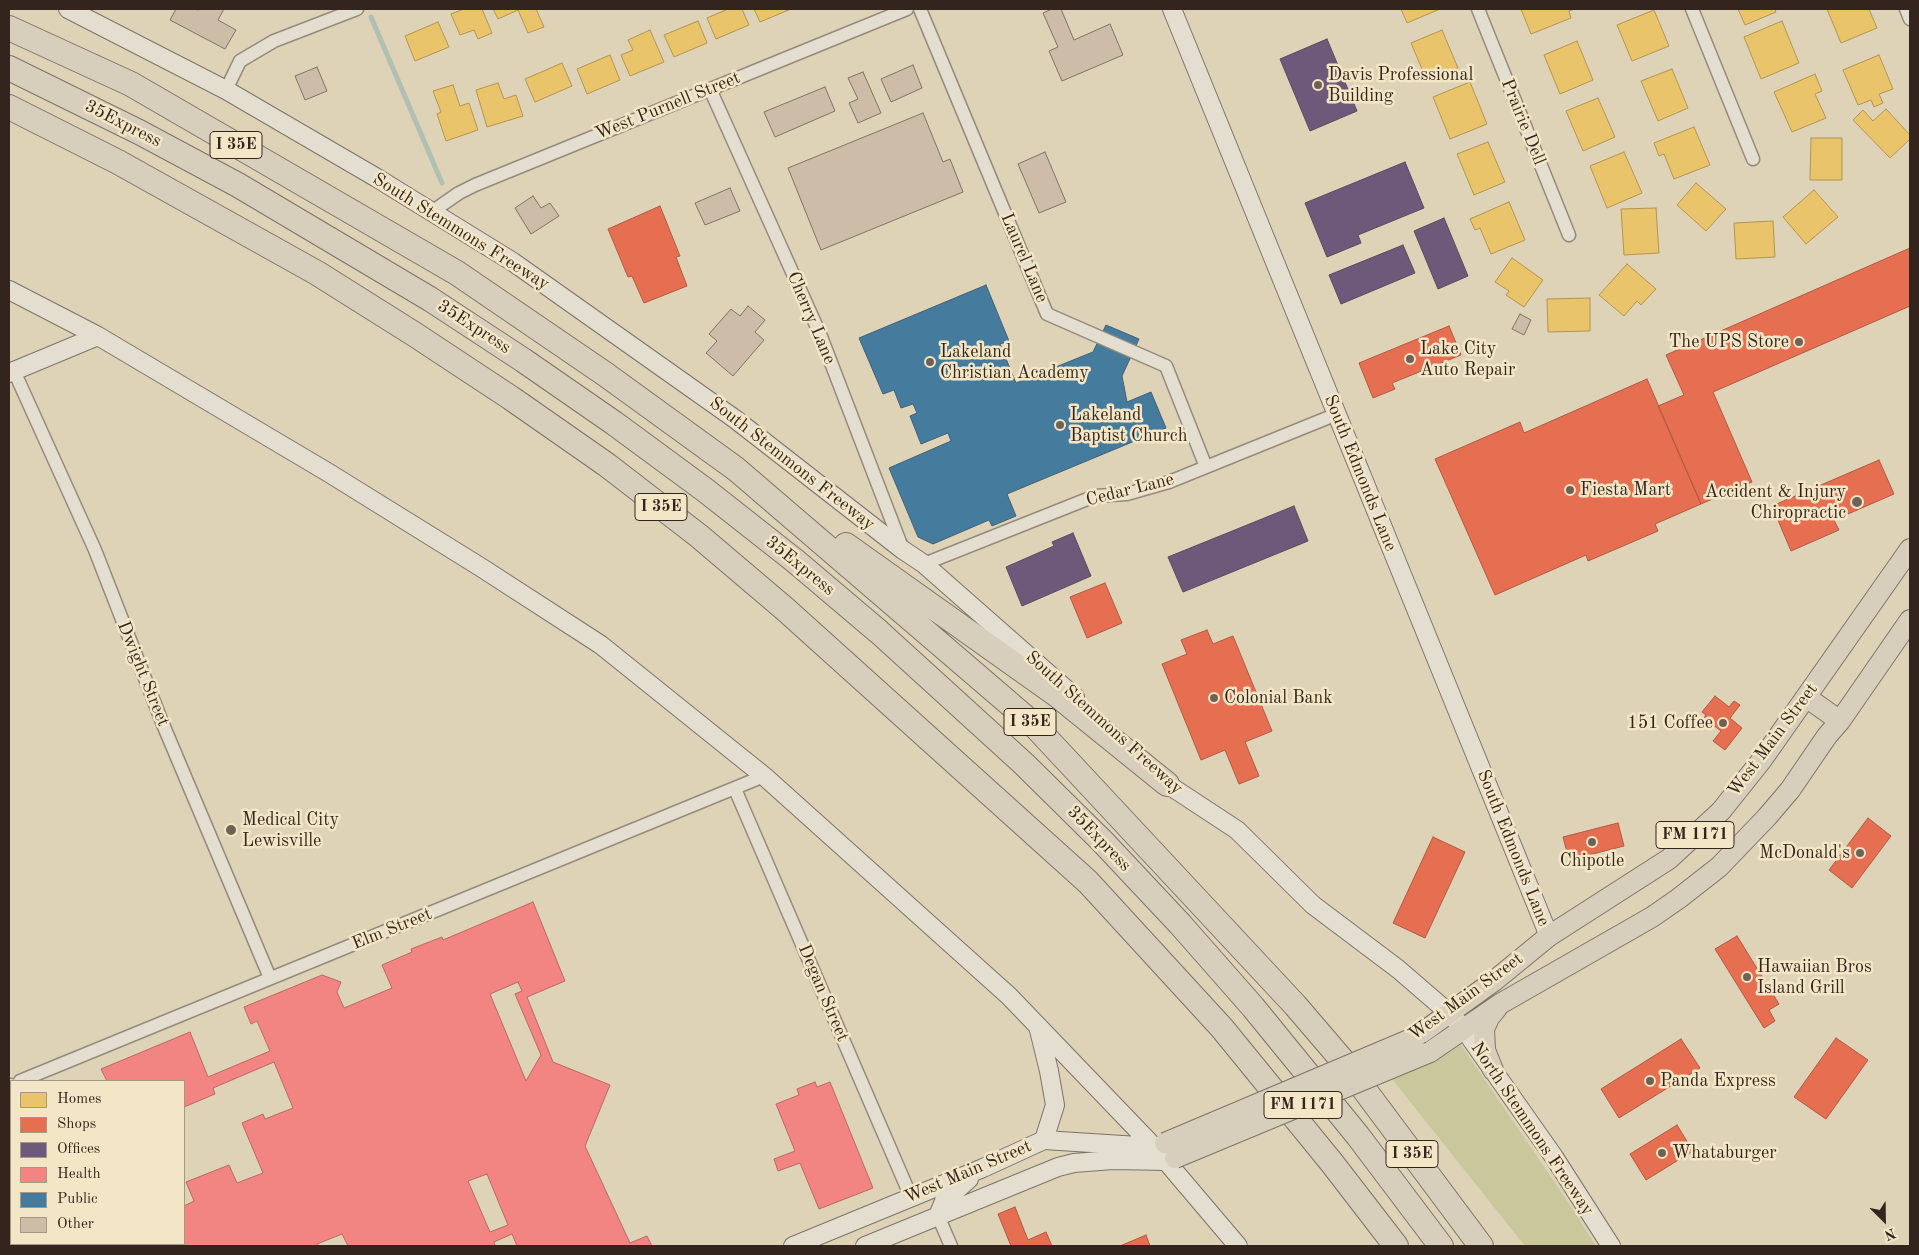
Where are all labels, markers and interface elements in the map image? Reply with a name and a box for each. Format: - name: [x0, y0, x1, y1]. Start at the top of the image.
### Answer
- place label: Davis Professional Building: [1328, 64, 1473, 106]
- street label: West Purnell Street: [592, 67, 744, 145]
- street label: Prairie Dell: [1496, 76, 1550, 168]
- marker: Davis Professional Building: [1312, 79, 1324, 91]
- street label: 35Express: [81, 95, 165, 153]
- road number: I 35E: [210, 132, 262, 158]
- street label: South Stemmons Freeway: [369, 169, 553, 295]
- street label: Laurel Lane: [995, 210, 1053, 306]
- street label: Cherry Lane: [782, 268, 840, 368]
- street label: 35Express: [433, 295, 515, 359]
- place label: The UPS Store: [1669, 331, 1789, 353]
- marker: The UPS Store: [1793, 336, 1805, 348]
- place label: Lake City Auto Repair: [1420, 338, 1515, 380]
- place label: Lakeland Christian Academy: [940, 341, 1089, 384]
- marker: Lake City Auto Repair: [1404, 353, 1416, 365]
- marker: Lakeland Christian Academy: [924, 356, 936, 368]
- street label: South Edmonds Lane: [1319, 392, 1401, 554]
- street label: South Stemmons Freeway: [705, 393, 879, 535]
- place label: Lakeland Baptist Church: [1070, 404, 1187, 446]
- marker: Lakeland Baptist Church: [1054, 419, 1066, 431]
- street label: Cedar Lane: [1084, 469, 1176, 511]
- place label: Fiesta Mart: [1580, 479, 1671, 501]
- place label: Accident & Injury Chiropractic: [1705, 481, 1846, 524]
- marker: Fiesta Mart: [1564, 484, 1576, 496]
- road number: I 35E: [635, 494, 687, 520]
- marker: Accident & Injury Chiropractic: [1850, 495, 1864, 509]
- street label: 35Express: [761, 531, 839, 601]
- street label: Dwight Street: [112, 618, 174, 730]
- street label: South Stemmons Freeway: [1021, 647, 1187, 799]
- street label: West Main Street: [1723, 679, 1823, 801]
- place label: Colonial Bank: [1224, 687, 1333, 709]
- marker: Colonial Bank: [1208, 692, 1220, 704]
- road number: I 35E: [1004, 709, 1056, 736]
- place label: 151 Coffee: [1627, 712, 1713, 734]
- marker: 151 Coffee: [1717, 717, 1729, 729]
- street label: South Edmonds Lane: [1472, 767, 1554, 929]
- street label: 35Express: [1062, 802, 1136, 876]
- place label: Medical City Lewisville: [242, 809, 339, 852]
- road number: FM 1171: [1656, 822, 1734, 848]
- marker: Medical City Lewisville: [224, 823, 238, 837]
- marker: Chipotle: [1586, 836, 1598, 848]
- place label: McDonald's: [1759, 842, 1850, 864]
- marker: McDonald's: [1854, 847, 1866, 859]
- place label: Chipotle: [1560, 850, 1624, 872]
- street label: Elm Street: [349, 903, 435, 955]
- street label: Degan Street: [793, 941, 853, 1045]
- street label: West Main Street: [1405, 948, 1527, 1046]
- place label: Hawaiian Bros Island Grill: [1757, 956, 1872, 999]
- marker: Hawaiian Bros Island Grill: [1741, 971, 1753, 983]
- street label: North Stemmons Freeway: [1466, 1038, 1598, 1220]
- place label: Panda Express: [1660, 1070, 1776, 1092]
- marker: Panda Express: [1644, 1075, 1656, 1087]
- legend: [10, 1080, 185, 1245]
- text: Homes: [57, 1092, 102, 1107]
- road number: FM 1171: [1264, 1092, 1342, 1118]
- text: Shops: [57, 1117, 96, 1132]
- street label: West Main Street: [901, 1135, 1035, 1209]
- road number: I 35E: [1386, 1140, 1438, 1168]
- text: Offices: [57, 1142, 100, 1157]
- place label: Whataburger: [1672, 1142, 1777, 1164]
- marker: Whataburger: [1656, 1147, 1668, 1159]
- text: Health: [57, 1167, 101, 1182]
- text: Public: [57, 1192, 98, 1207]
- north arrow: [1859, 1195, 1909, 1245]
- text: Other: [57, 1217, 94, 1232]
- text: N: [1882, 1225, 1898, 1242]

